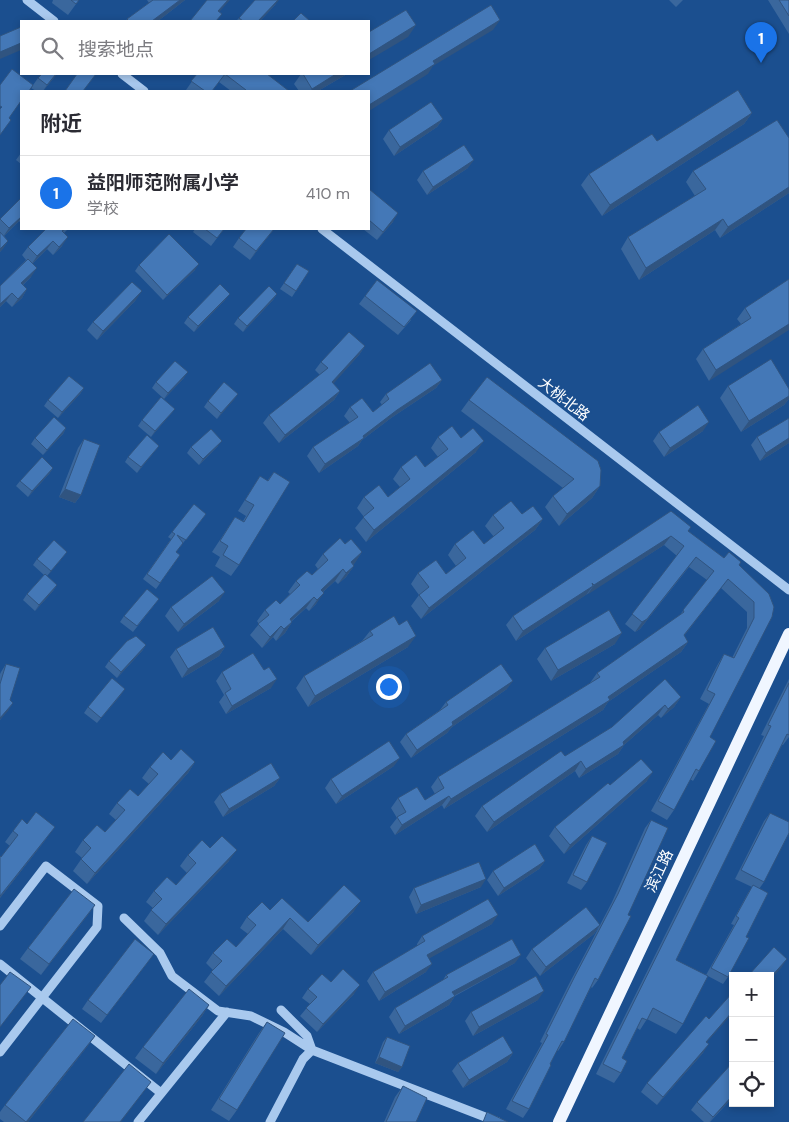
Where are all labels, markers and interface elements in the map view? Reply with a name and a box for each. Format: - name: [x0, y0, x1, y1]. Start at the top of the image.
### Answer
- search box: [20, 20, 370, 75]
- pin: 1: [745, 22, 777, 63]
- icon: search: [38, 34, 66, 62]
- text: 搜索地点: [78, 37, 154, 62]
- text: 附近: [40, 110, 82, 138]
- text: 益阳师范附属小学: [87, 170, 239, 195]
- text: 1: [53, 183, 59, 204]
- text: 410 m: [306, 183, 350, 204]
- text: 学校: [87, 198, 119, 219]
- street label: 大桃北路: [534, 373, 594, 425]
- your location: [376, 674, 402, 700]
- street label: 滨江路: [640, 846, 678, 896]
- map controls: [729, 972, 774, 1107]
- button: +: [729, 972, 774, 1017]
- button: −: [729, 1017, 774, 1062]
- button: locate: [729, 1062, 774, 1107]

